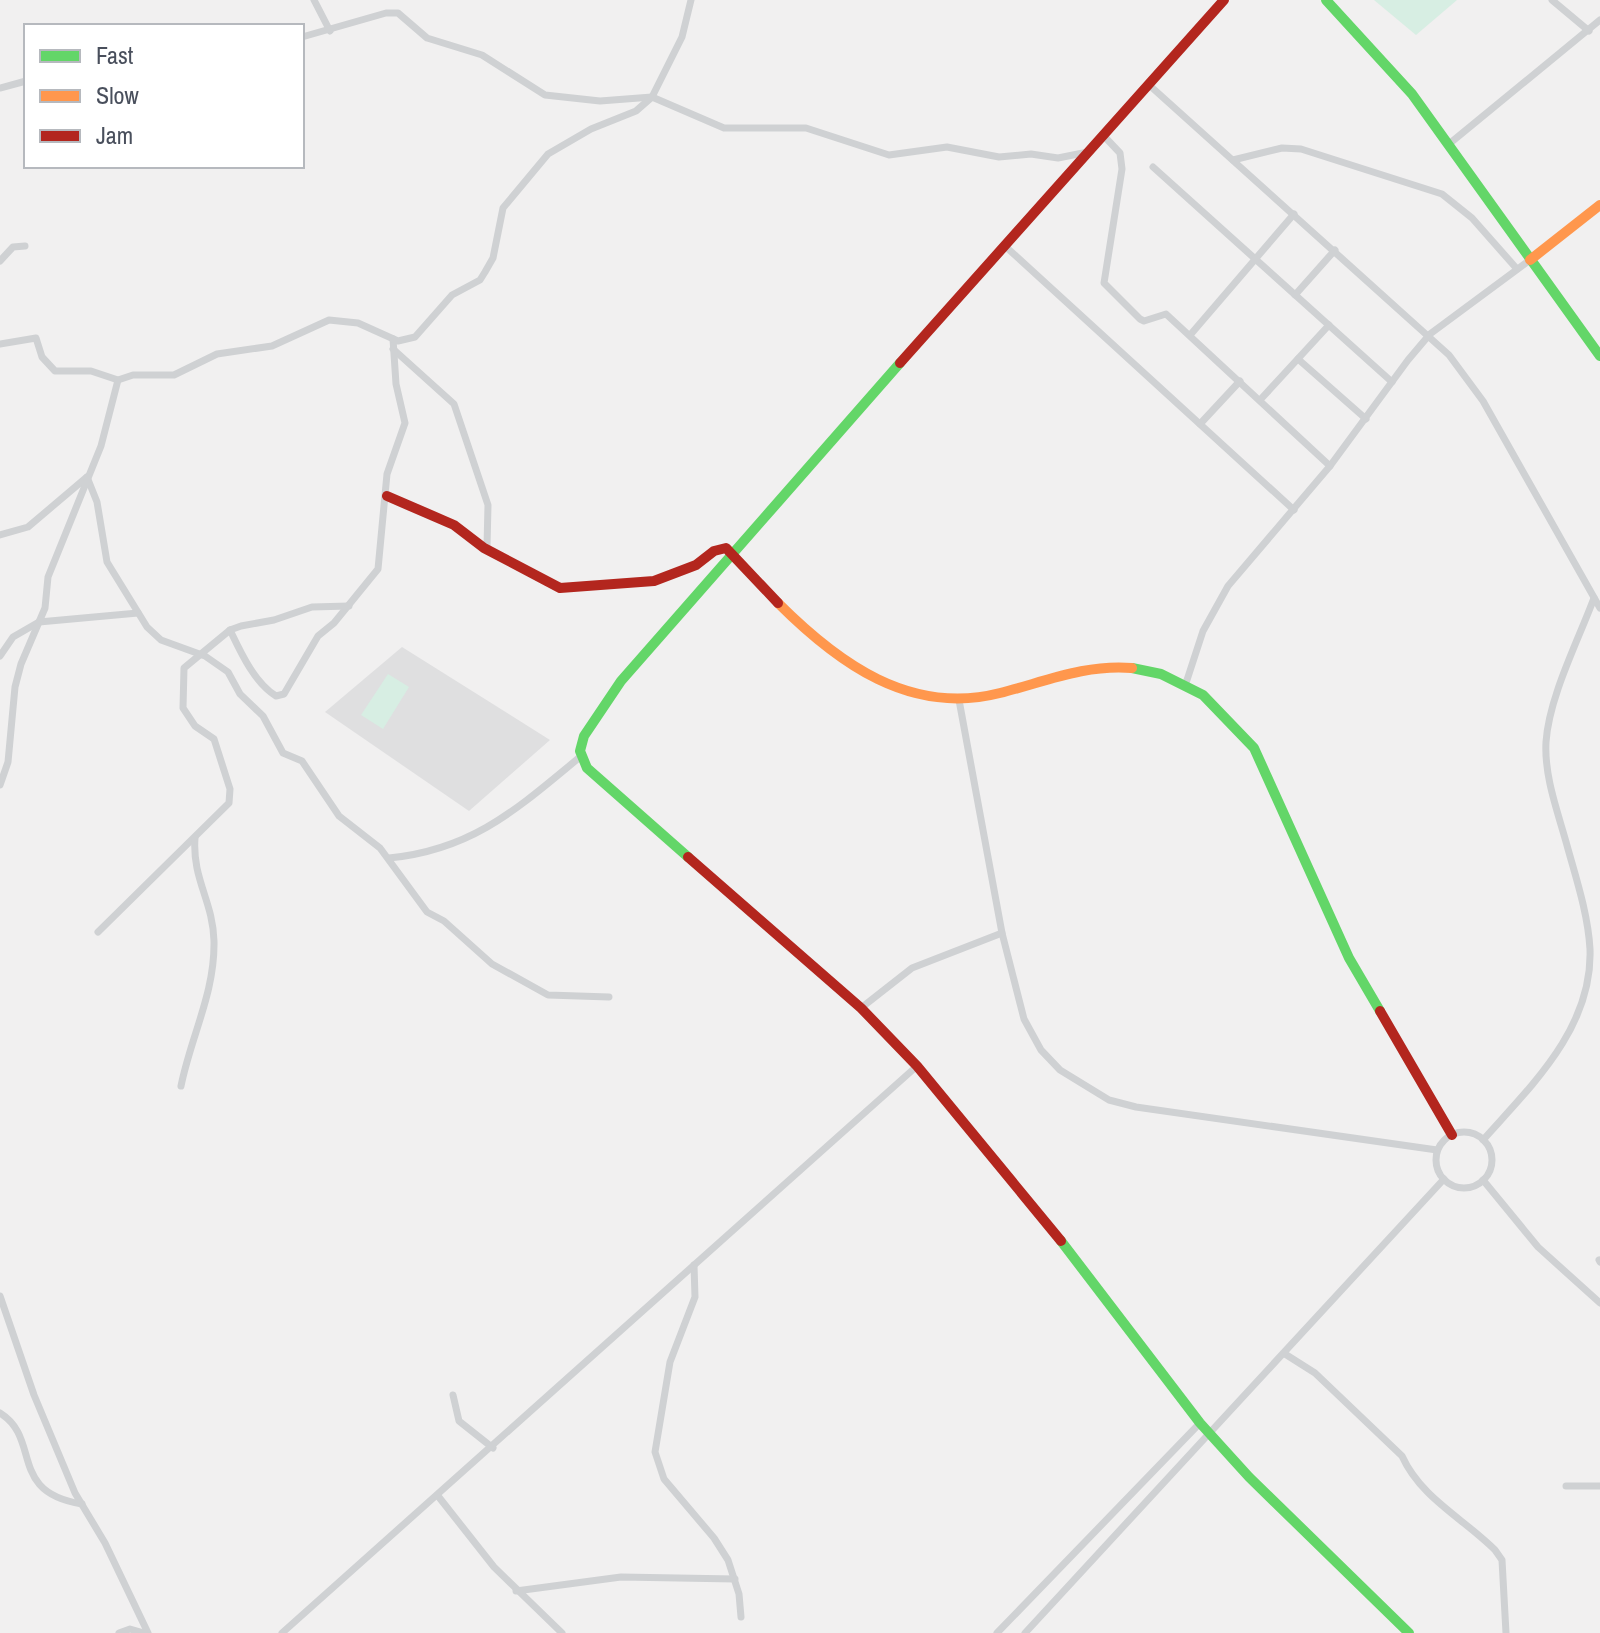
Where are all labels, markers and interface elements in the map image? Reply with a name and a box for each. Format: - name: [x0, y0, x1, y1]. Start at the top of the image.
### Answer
- legend: [24, 24, 304, 168]
- text: Fast: [96, 39, 134, 71]
- text: Slow: [96, 79, 139, 111]
- text: Jam: [96, 119, 133, 151]

